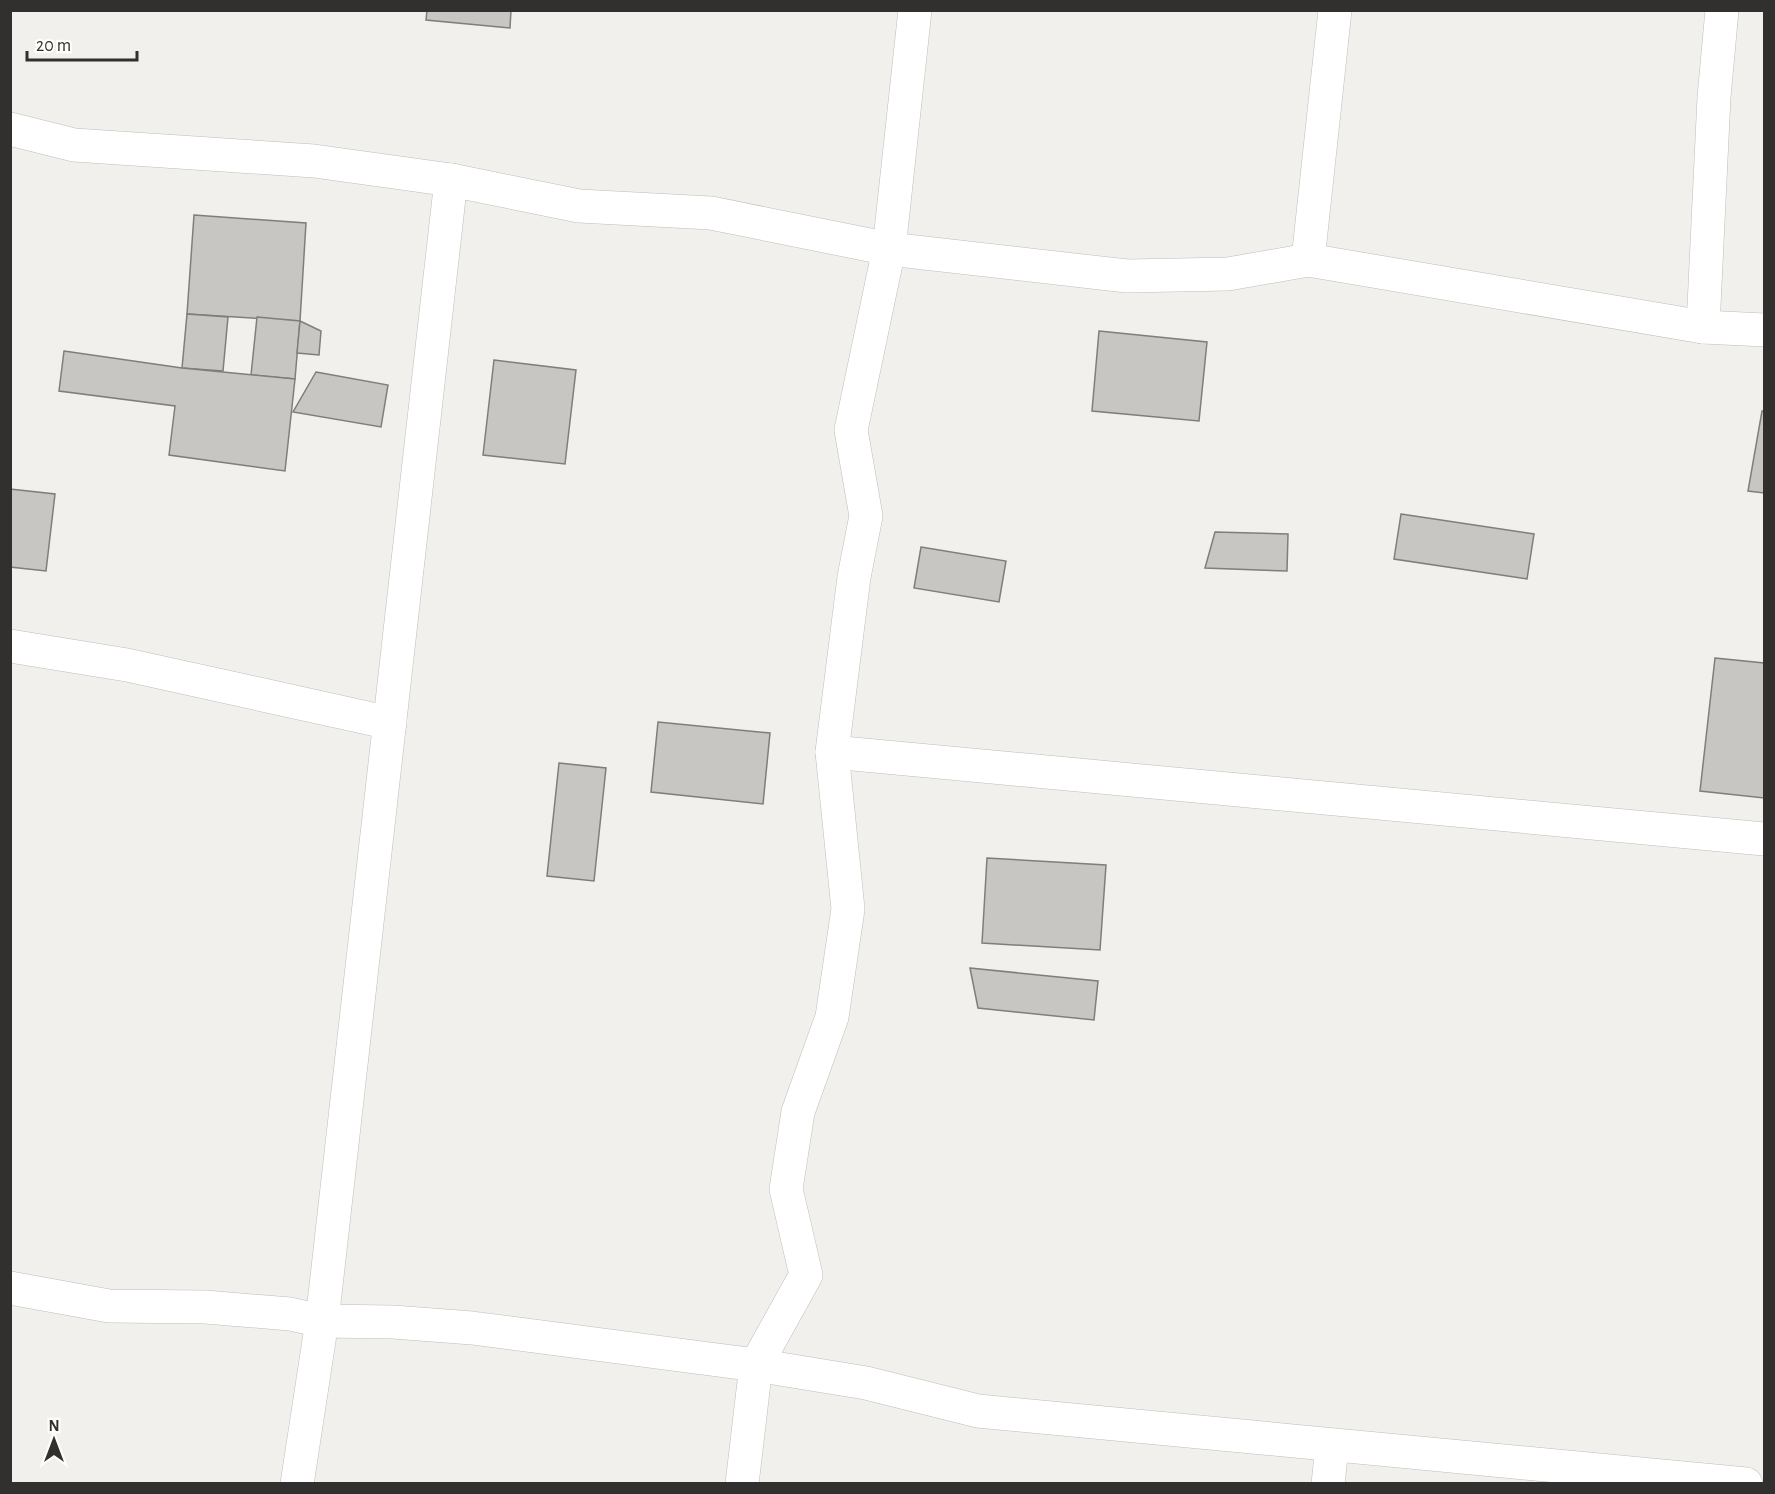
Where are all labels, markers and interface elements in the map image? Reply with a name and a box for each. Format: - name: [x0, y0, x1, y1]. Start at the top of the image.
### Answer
- scale bar: [27, 24, 136, 62]
- text: 20 m: [36, 37, 71, 55]
- north arrow: [24, 1410, 84, 1470]
- text: N: [48, 1418, 60, 1434]

